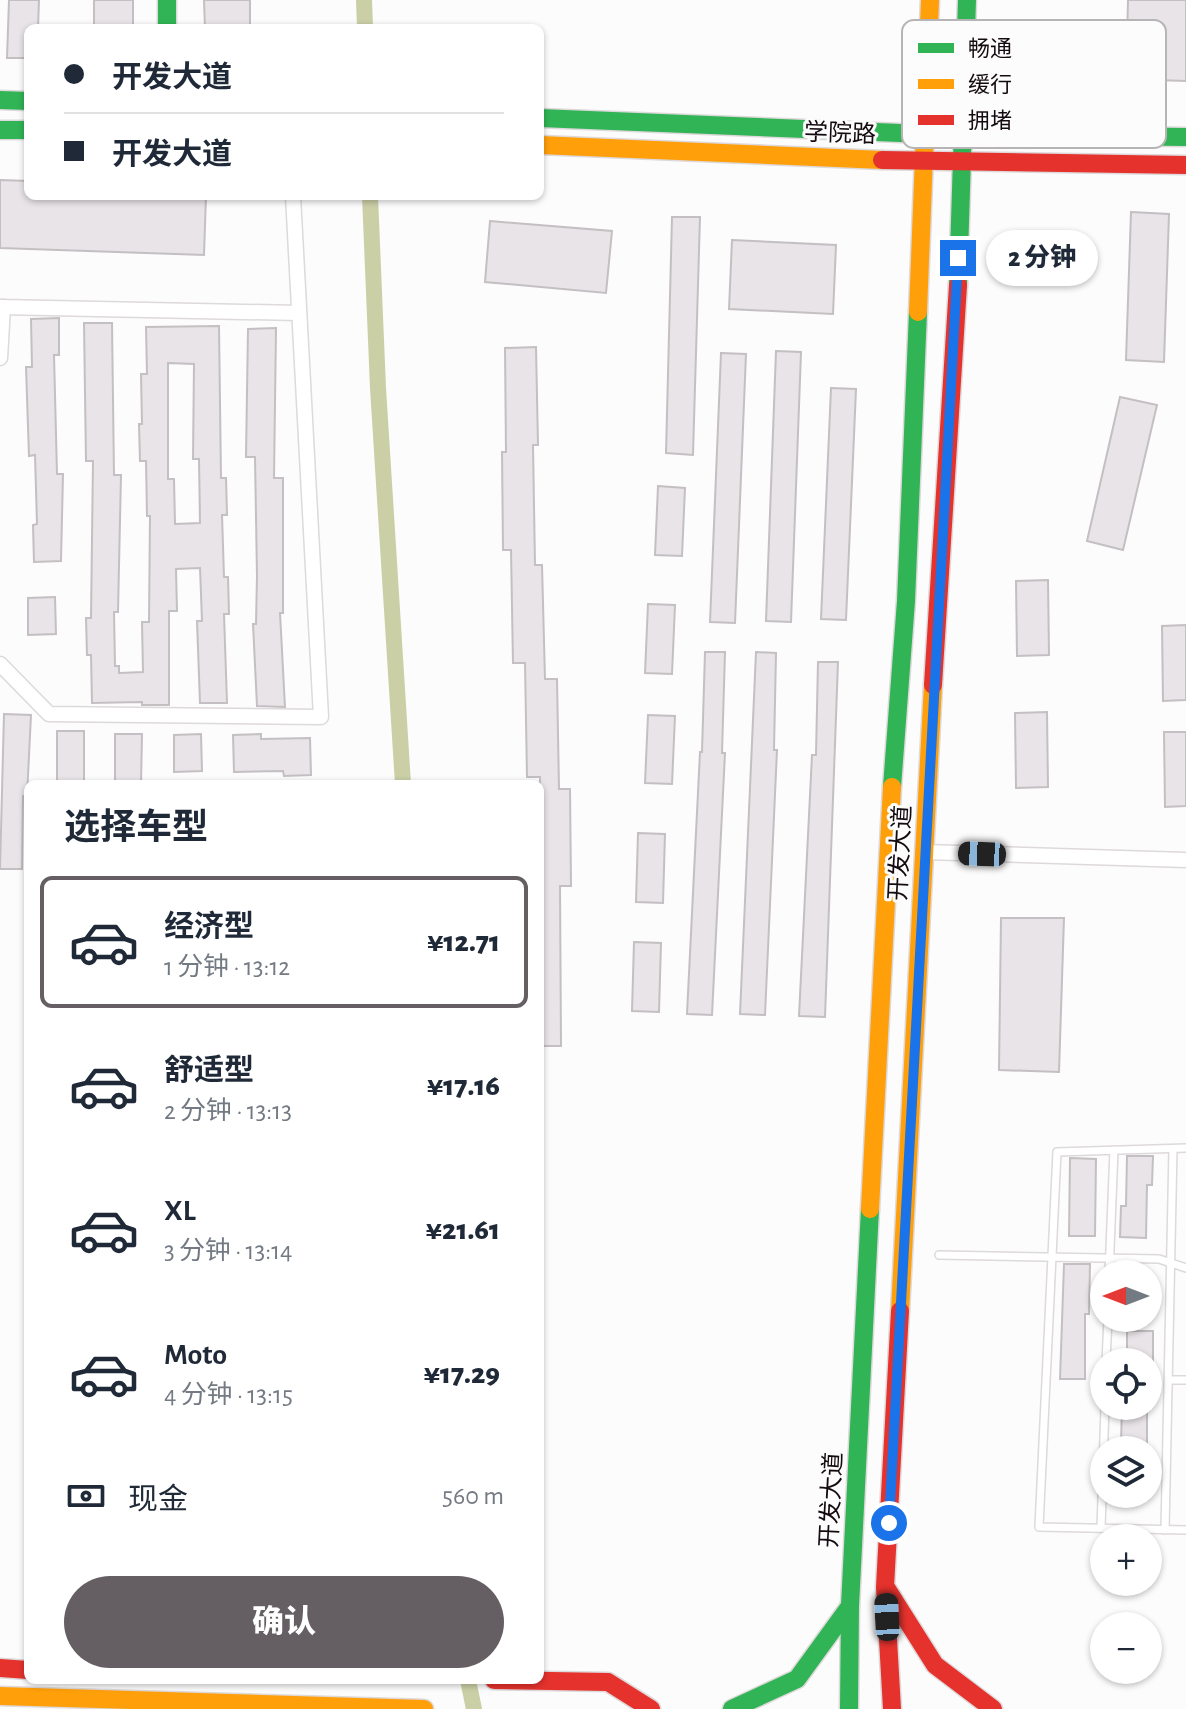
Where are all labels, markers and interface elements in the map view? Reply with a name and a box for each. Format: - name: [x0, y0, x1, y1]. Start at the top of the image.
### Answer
- legend: [902, 20, 1166, 148]
- text: 畅通: [968, 37, 1012, 60]
- text: 开发大道: [112, 63, 232, 93]
- text: 缓行: [968, 73, 1012, 96]
- text: 拥堵: [968, 109, 1012, 132]
- street label: 学院路: [804, 119, 876, 147]
- text: 开发大道: [112, 140, 232, 170]
- callout: 2 分钟: [986, 230, 1098, 286]
- route end: [940, 240, 976, 276]
- text: 2 分钟: [1008, 245, 1076, 271]
- street label: 开发大道: [885, 804, 915, 902]
- text: 选择车型: [64, 810, 208, 846]
- car: [958, 841, 1006, 867]
- icon: car: [68, 906, 140, 978]
- text: 经济型: [164, 912, 254, 942]
- text: ¥12.71: [427, 927, 500, 957]
- text: 1 分钟 · 13:12: [164, 954, 290, 980]
- icon: car: [68, 1050, 140, 1122]
- text: 舒适型: [164, 1056, 254, 1086]
- text: ¥17.16: [427, 1071, 500, 1101]
- text: 2 分钟 · 13:13: [164, 1098, 292, 1124]
- icon: car: [68, 1194, 140, 1266]
- text: XL: [164, 1196, 196, 1226]
- text: ¥21.61: [426, 1215, 500, 1245]
- text: 3 分钟 · 13:14: [164, 1238, 293, 1264]
- north arrow: [1090, 1260, 1162, 1332]
- map controls: [1090, 1260, 1162, 1684]
- icon: car: [68, 1338, 140, 1410]
- text: Moto: [164, 1340, 227, 1370]
- button: locate: [1090, 1348, 1162, 1420]
- text: ¥17.29: [423, 1359, 500, 1389]
- text: 4 分钟 · 13:15: [164, 1382, 293, 1408]
- button: layers: [1090, 1436, 1162, 1508]
- street label: 开发大道: [816, 1451, 846, 1549]
- icon: cash: [64, 1474, 108, 1518]
- text: 560 m: [442, 1483, 504, 1509]
- text: 现金: [128, 1485, 188, 1515]
- route start: [871, 1505, 907, 1541]
- button: +: [1090, 1524, 1162, 1596]
- button: 确认: [64, 1576, 504, 1668]
- car: [874, 1592, 900, 1642]
- button: −: [1090, 1612, 1162, 1684]

